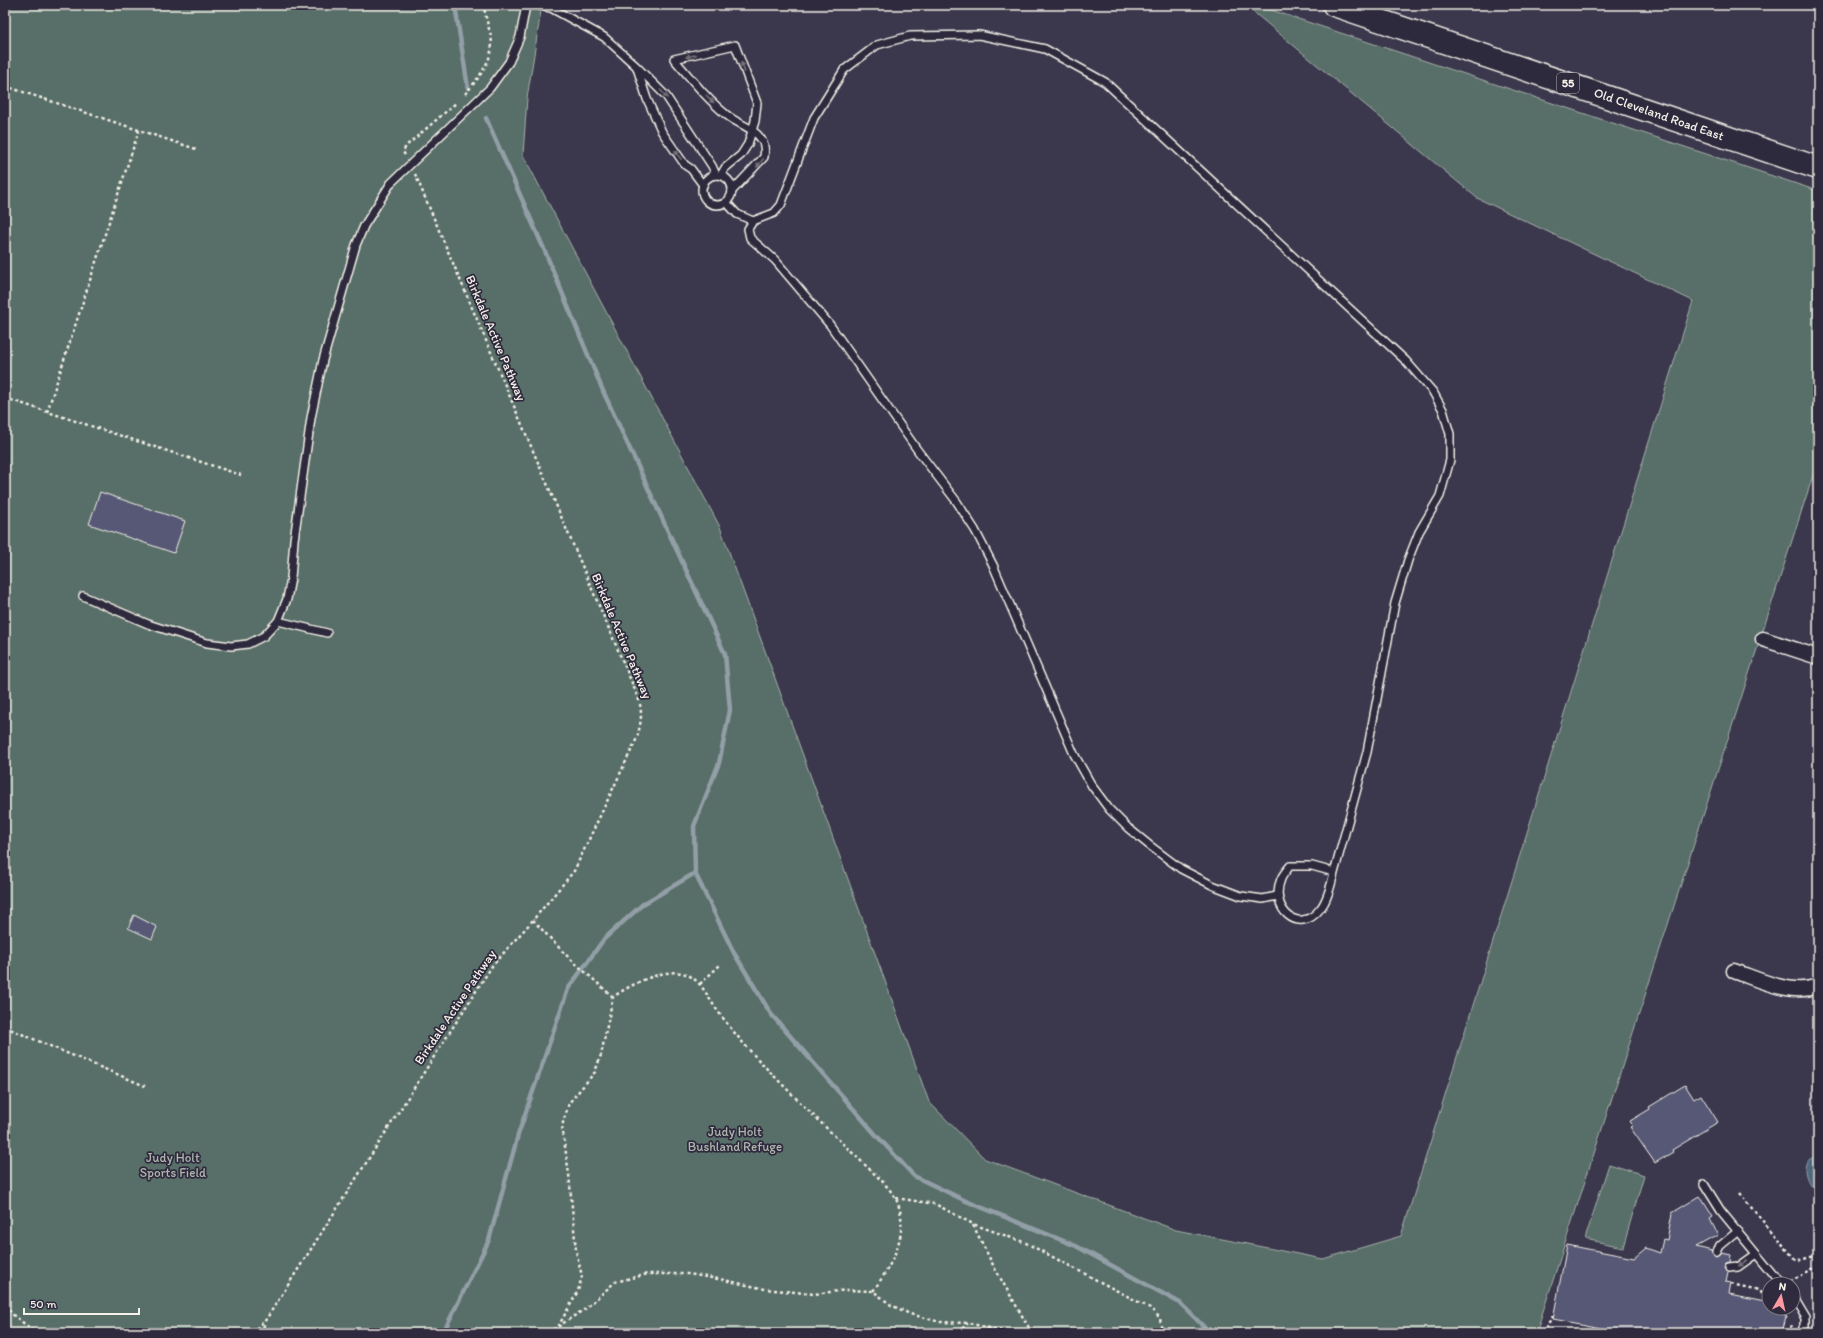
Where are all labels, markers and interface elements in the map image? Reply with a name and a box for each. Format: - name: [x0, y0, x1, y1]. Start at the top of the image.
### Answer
- one-way arrow: [685, 53, 697, 59]
- one-way arrow: [739, 60, 745, 72]
- road number: 55: [1557, 73, 1579, 93]
- street label: Old Cleveland Road East: [1592, 85, 1726, 143]
- one-way arrow: [659, 89, 668, 99]
- one-way arrow: [705, 94, 715, 104]
- one-way arrow: [674, 150, 682, 160]
- one-way arrow: [755, 157, 764, 168]
- street label: Birkdale Active Pathway: [463, 273, 529, 403]
- street label: Birkdale Active Pathway: [589, 571, 655, 701]
- street label: Birkdale Active Pathway: [411, 947, 499, 1067]
- park label: Judy Holt Bushland Refuge: [688, 1124, 782, 1154]
- park label: Judy Holt Sports Field: [140, 1150, 206, 1180]
- one-way arrow: [1738, 1259, 1749, 1267]
- north arrow: [1761, 1276, 1801, 1316]
- text: N: [1778, 1280, 1787, 1294]
- scale bar: [24, 1290, 139, 1316]
- text: 50 m: [30, 1297, 56, 1311]

